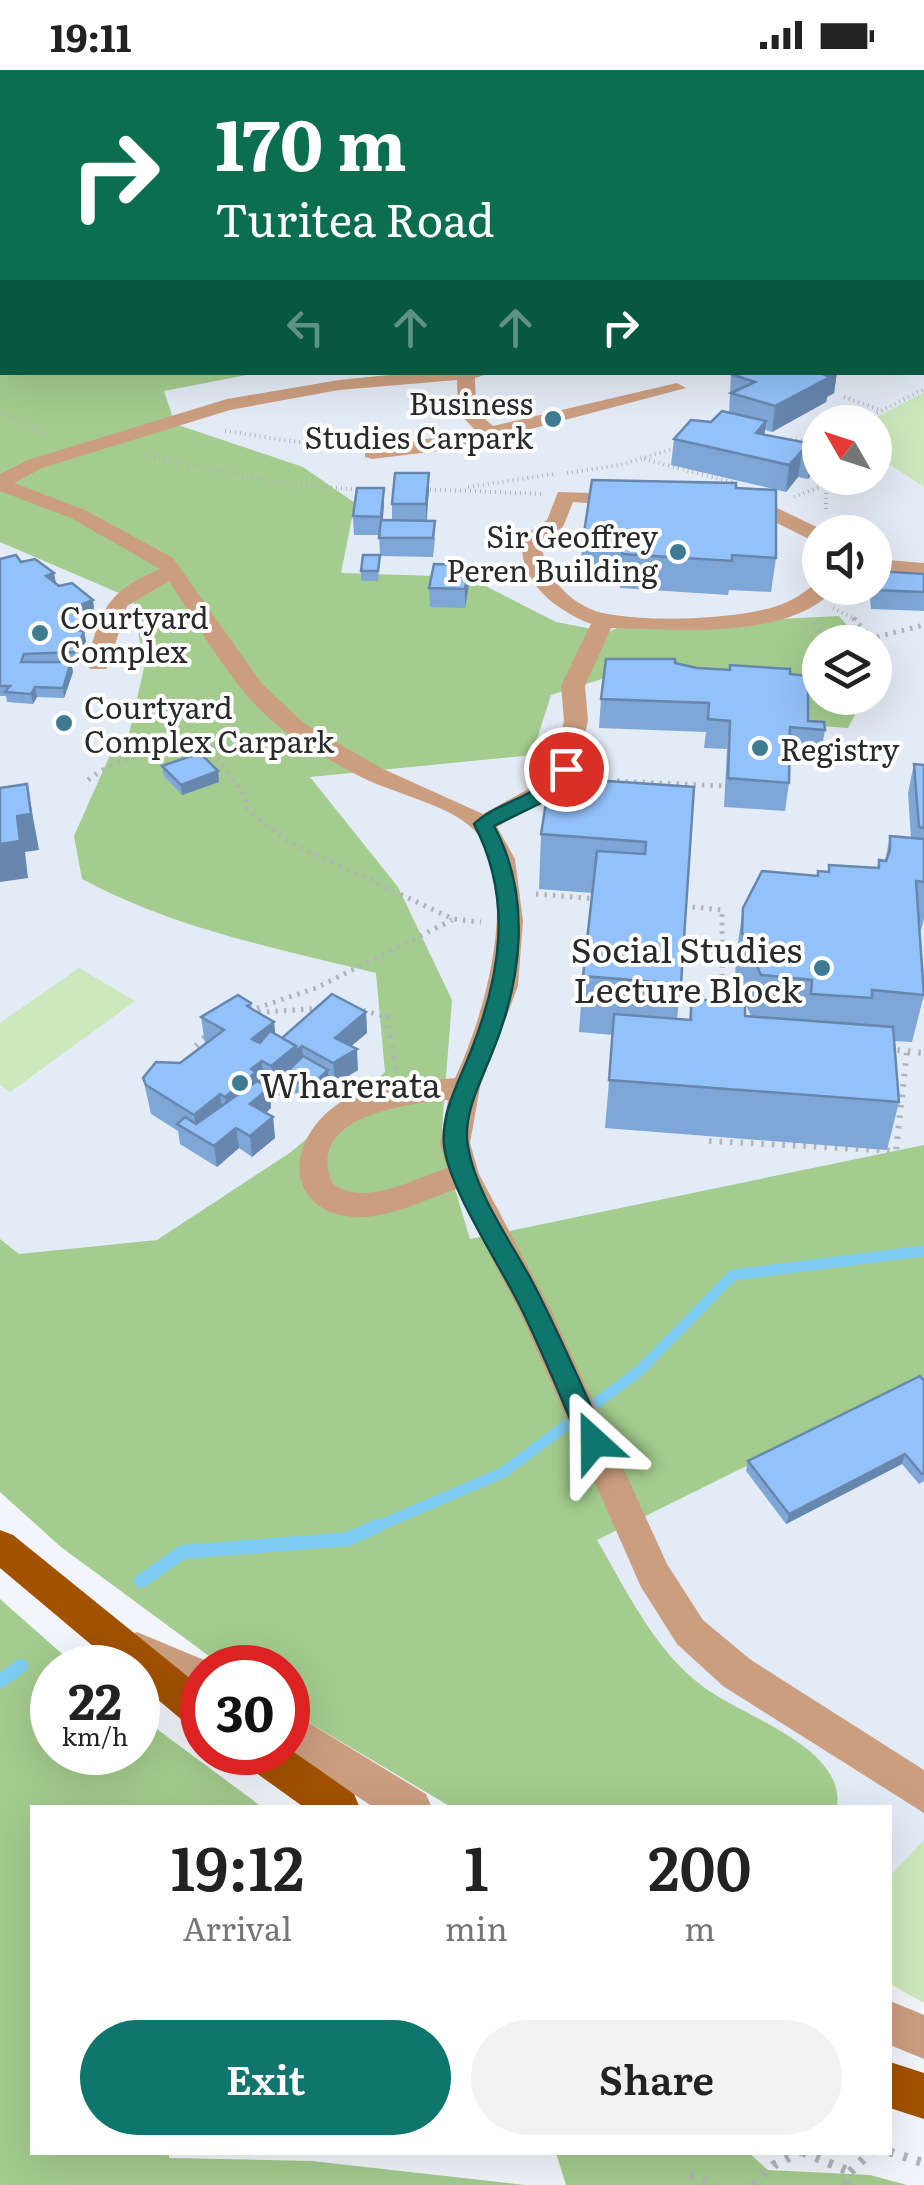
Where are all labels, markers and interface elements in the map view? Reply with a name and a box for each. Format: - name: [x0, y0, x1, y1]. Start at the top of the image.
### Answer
- text: 19:11: [50, 7, 132, 64]
- text: 170 m: [215, 89, 407, 193]
- icon: right: [50, 110, 180, 240]
- text: Turitea Road: [215, 184, 495, 251]
- icon: left: [278, 300, 333, 355]
- icon: ahead: [383, 300, 438, 355]
- icon: ahead: [488, 300, 543, 355]
- icon: right: [593, 300, 648, 355]
- place label: Business Studies Carpark: [305, 380, 534, 458]
- north arrow: [802, 405, 892, 495]
- map controls: [802, 405, 892, 715]
- marker: Business Studies Carpark: [542, 408, 564, 430]
- place label: Sir Geoffrey Peren Building: [446, 513, 659, 591]
- button: sound: [802, 515, 892, 605]
- marker: Sir Geoffrey Peren Building: [667, 541, 689, 563]
- place label: Courtyard Complex: [60, 594, 209, 672]
- marker: Courtyard Complex: [29, 622, 51, 644]
- button: layers: [802, 625, 892, 715]
- place label: Courtyard Complex Carpark: [84, 684, 335, 762]
- marker: Courtyard Complex Carpark: [53, 712, 75, 734]
- place label: Registry: [780, 726, 900, 770]
- pin: [524, 727, 609, 812]
- marker: Registry: [749, 737, 771, 759]
- icon: arrive: [539, 742, 594, 797]
- place label: Social Studies Lecture Block: [571, 922, 803, 1014]
- marker: Social Studies Lecture Block: [811, 957, 833, 979]
- place label: Wharerata: [260, 1057, 441, 1109]
- marker: Wharerata: [229, 1072, 251, 1094]
- position arrow: [542, 1390, 646, 1494]
- speed limit sign: 30: [180, 1645, 310, 1775]
- text: 22: [68, 1661, 122, 1735]
- text: km/h: [62, 1717, 128, 1754]
- text: 19:12: [170, 1820, 304, 1909]
- text: 1: [464, 1820, 489, 1909]
- text: 200: [648, 1820, 752, 1909]
- text: Arrival: [183, 1903, 292, 1951]
- text: min: [445, 1903, 508, 1951]
- text: m: [684, 1903, 715, 1951]
- button: Exit: [80, 2020, 451, 2135]
- button: Share: [471, 2020, 842, 2135]

